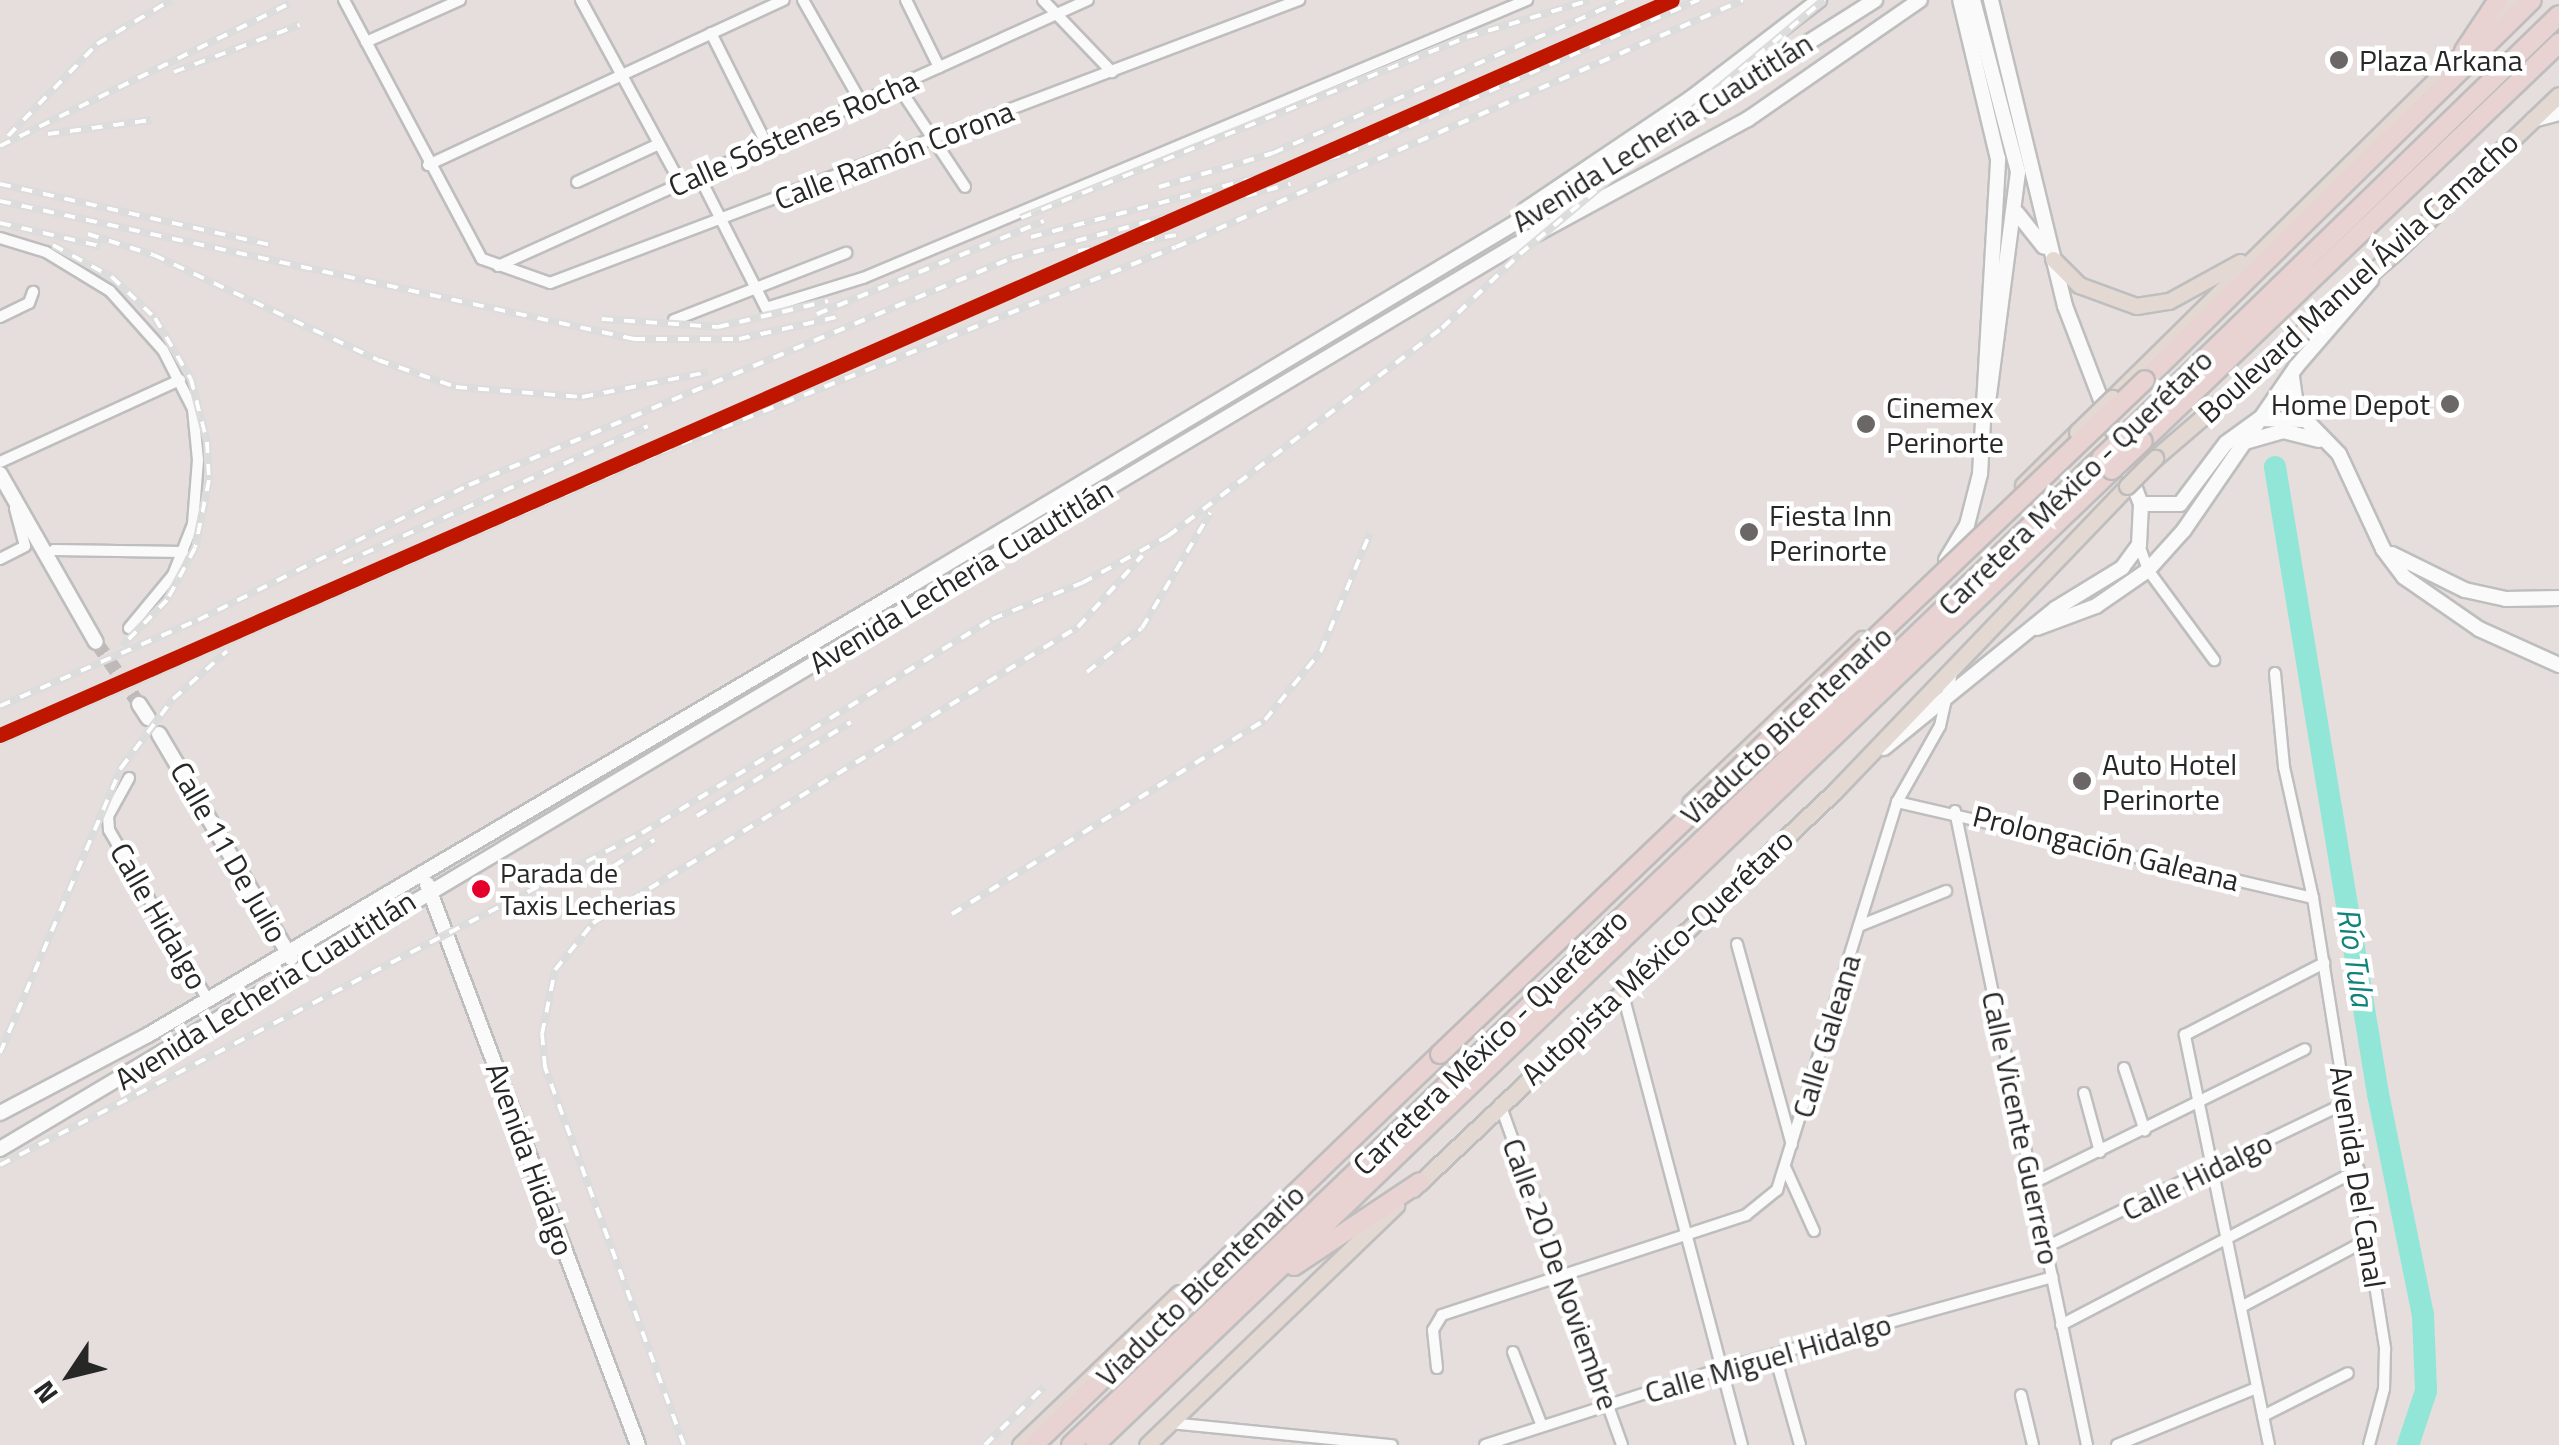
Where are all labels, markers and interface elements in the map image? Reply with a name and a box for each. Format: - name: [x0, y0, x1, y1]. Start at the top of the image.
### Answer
- street label: Avenida Lecheria Cuautitlán: [1505, 25, 1819, 239]
- place label: Plaza Arkana: [2359, 42, 2523, 78]
- marker: Plaza Arkana: [2328, 49, 2350, 71]
- street label: Calle Sóstenes Rocha: [663, 62, 923, 204]
- street label: Calle Ramón Corona: [769, 93, 1019, 217]
- street label: Boulevard Manuel Ávila Camacho: [2191, 124, 2525, 430]
- street label: Carretera México - Querétaro: [1930, 341, 2220, 623]
- place label: Home Depot: [2271, 386, 2430, 422]
- place label: Cinemex Perinorte: [1886, 389, 2004, 460]
- marker: Home Depot: [2439, 393, 2461, 415]
- marker: Cinemex Perinorte: [1855, 413, 1877, 435]
- street label: Avenida Lecheria Cuautitlán: [803, 471, 1119, 681]
- place label: Fiesta Inn Perinorte: [1769, 497, 1892, 568]
- marker: Fiesta Inn Perinorte: [1738, 521, 1760, 543]
- street label: Viaducto Bicentenario: [1673, 618, 1899, 832]
- place label: Auto Hotel Perinorte: [2102, 746, 2237, 816]
- street label: Calle 11 De Julio: [163, 755, 295, 949]
- marker: Auto Hotel Perinorte: [2071, 770, 2093, 792]
- street label: Prolongación Galeana: [1969, 798, 2243, 898]
- street label: Autopista México-Querétaro: [1514, 822, 1800, 1092]
- street label: Calle Hidalgo: [103, 836, 215, 996]
- place label: Parada de Taxis Lecherias: [500, 856, 676, 922]
- marker: Parada de Taxis Lecherias: [471, 879, 491, 899]
- street label: Avenida Lecheria Cuautitlán: [108, 883, 422, 1097]
- street label: Carretera México - Querétaro: [1345, 901, 1635, 1183]
- water label: Río Tula: [2329, 905, 2383, 1009]
- street label: Calle Galeana: [1784, 950, 1868, 1122]
- street label: Calle Vicente Guerrero: [1974, 988, 2068, 1268]
- street label: Avenida Hidalgo: [478, 1058, 582, 1260]
- street label: Avenida Del Canal: [2323, 1063, 2393, 1291]
- street label: Calle Hidalgo: [2116, 1124, 2278, 1228]
- street label: Calle 20 De Noviembre: [1495, 1133, 1627, 1415]
- street label: Viaducto Bicentenario: [1088, 1176, 1312, 1394]
- street label: Calle Miguel Hidalgo: [1641, 1306, 1895, 1410]
- north arrow: [20, 1325, 120, 1425]
- text: N: [22, 1372, 68, 1413]

